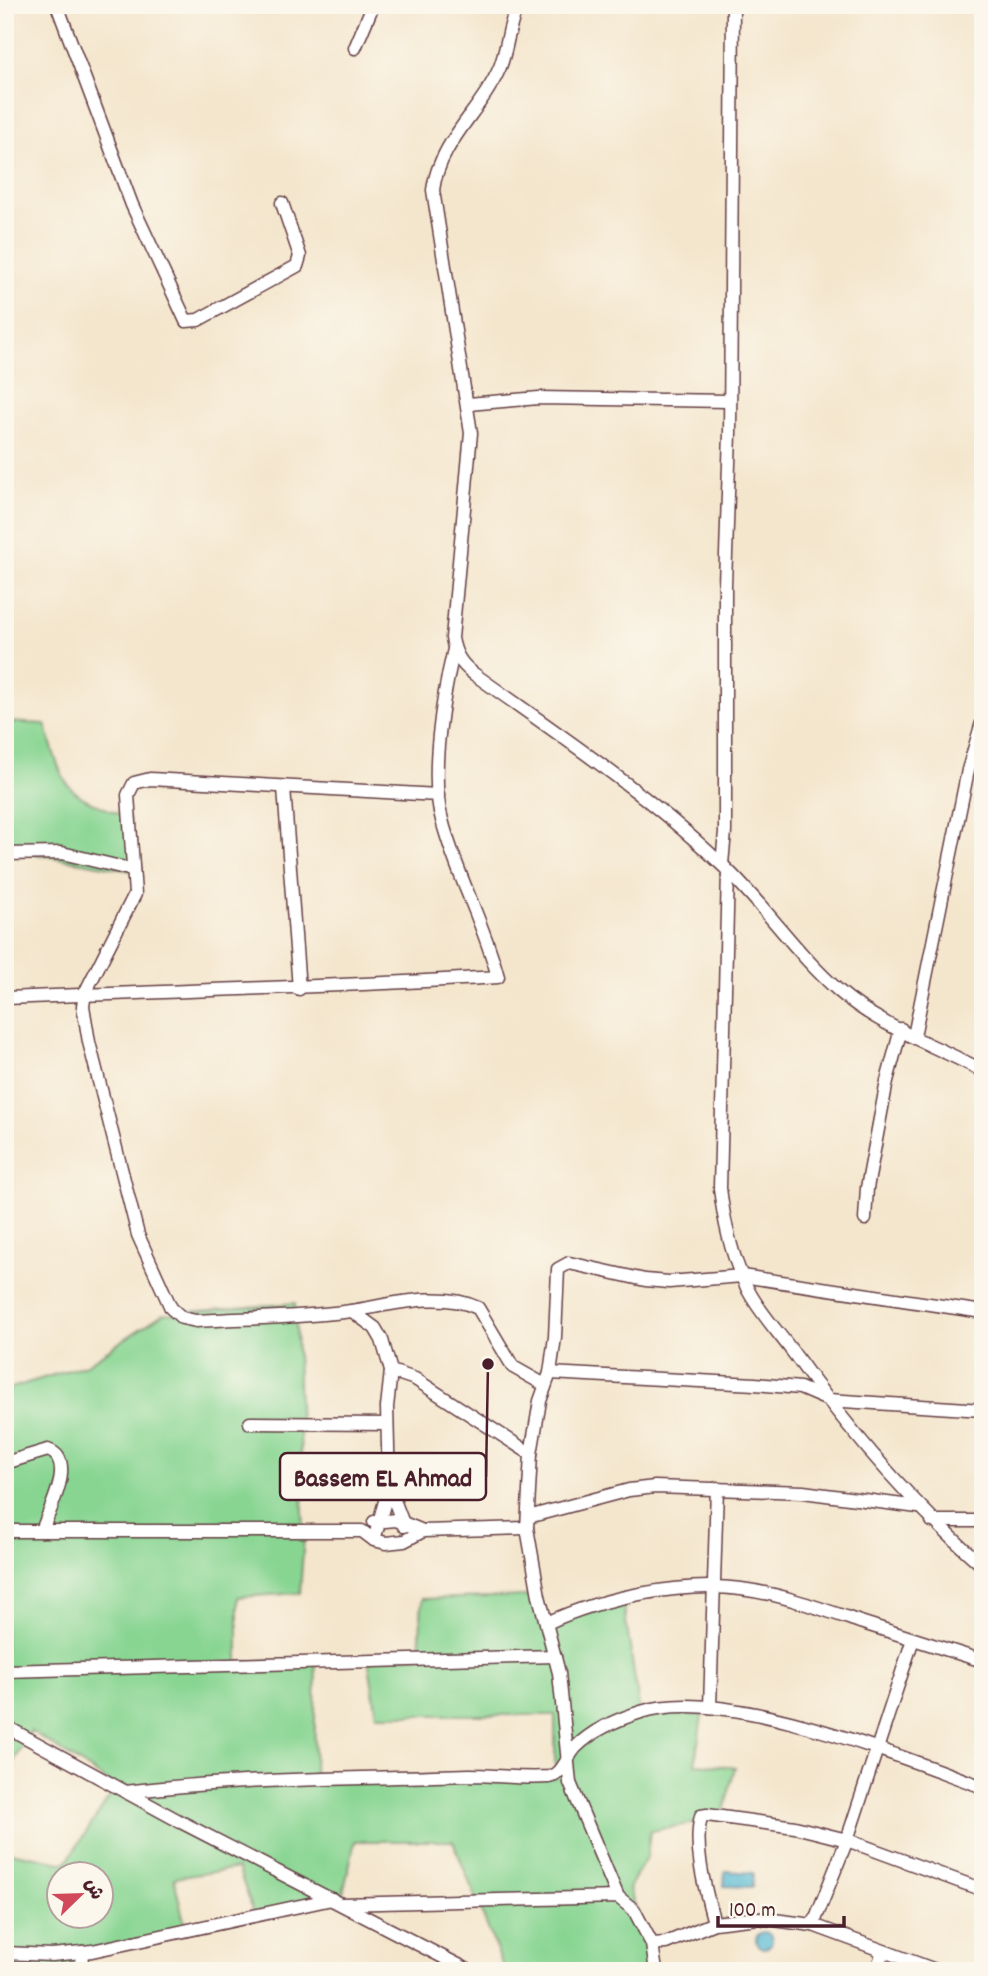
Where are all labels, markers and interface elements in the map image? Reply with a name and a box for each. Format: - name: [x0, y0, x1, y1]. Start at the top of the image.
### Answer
- callout: Bassem EL Ahmad: [280, 1453, 486, 1500]
- text: Bassem EL Ahmad: [294, 1462, 472, 1499]
- north arrow: [46, 1860, 116, 1930]
- text: ش: [76, 1875, 109, 1905]
- scale bar: [718, 1885, 844, 1929]
- text: 100 m: [729, 1897, 776, 1927]

